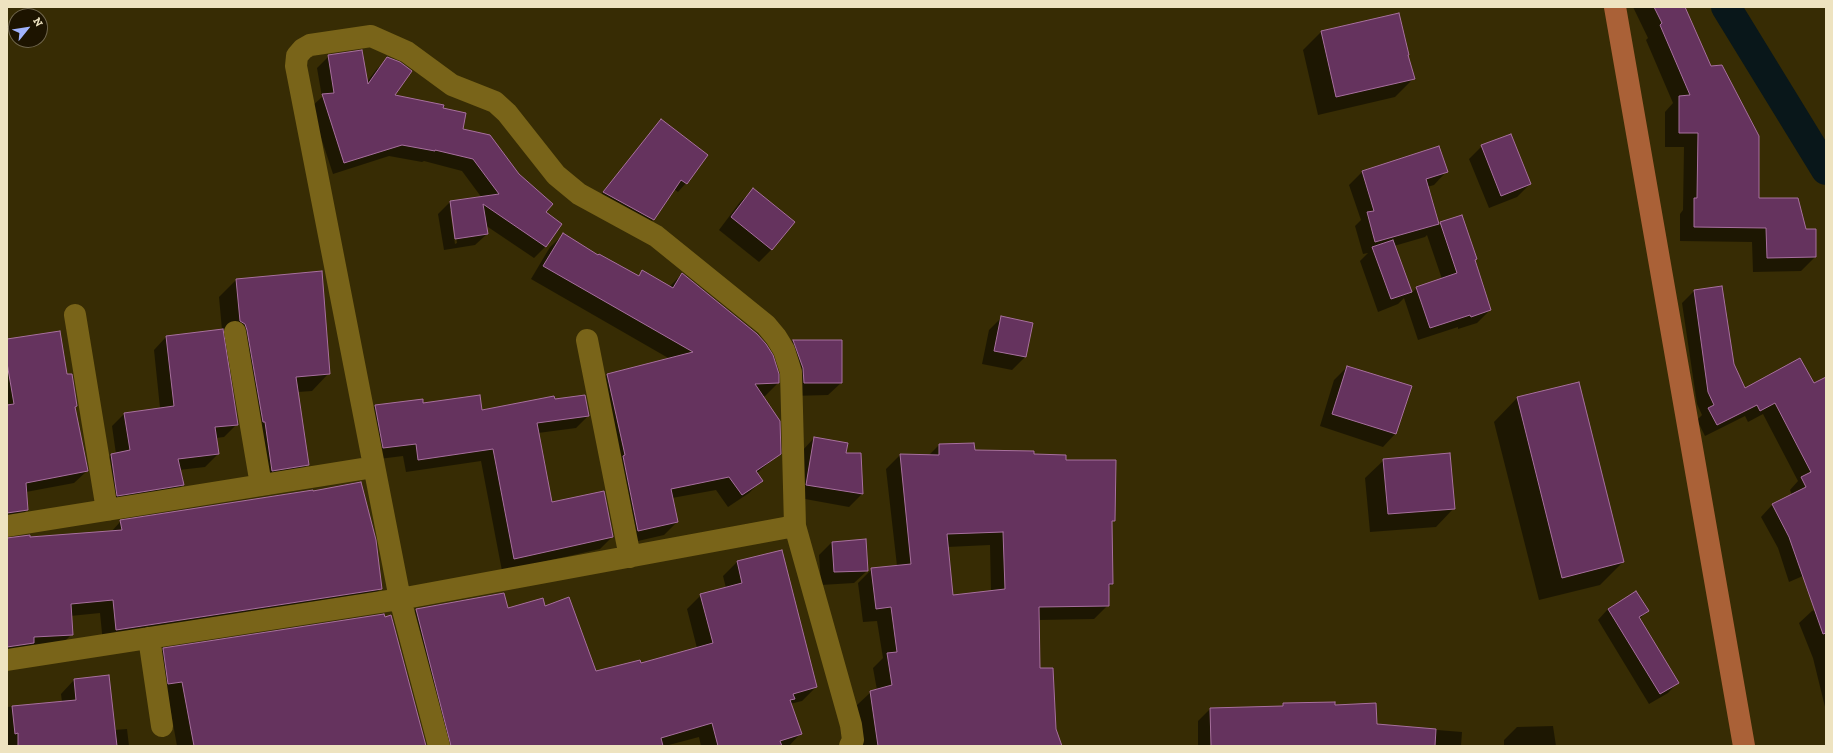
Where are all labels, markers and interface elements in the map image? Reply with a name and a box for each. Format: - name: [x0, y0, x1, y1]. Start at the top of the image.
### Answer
- north arrow: [8, 8, 48, 48]
- text: N: [30, 15, 46, 29]

